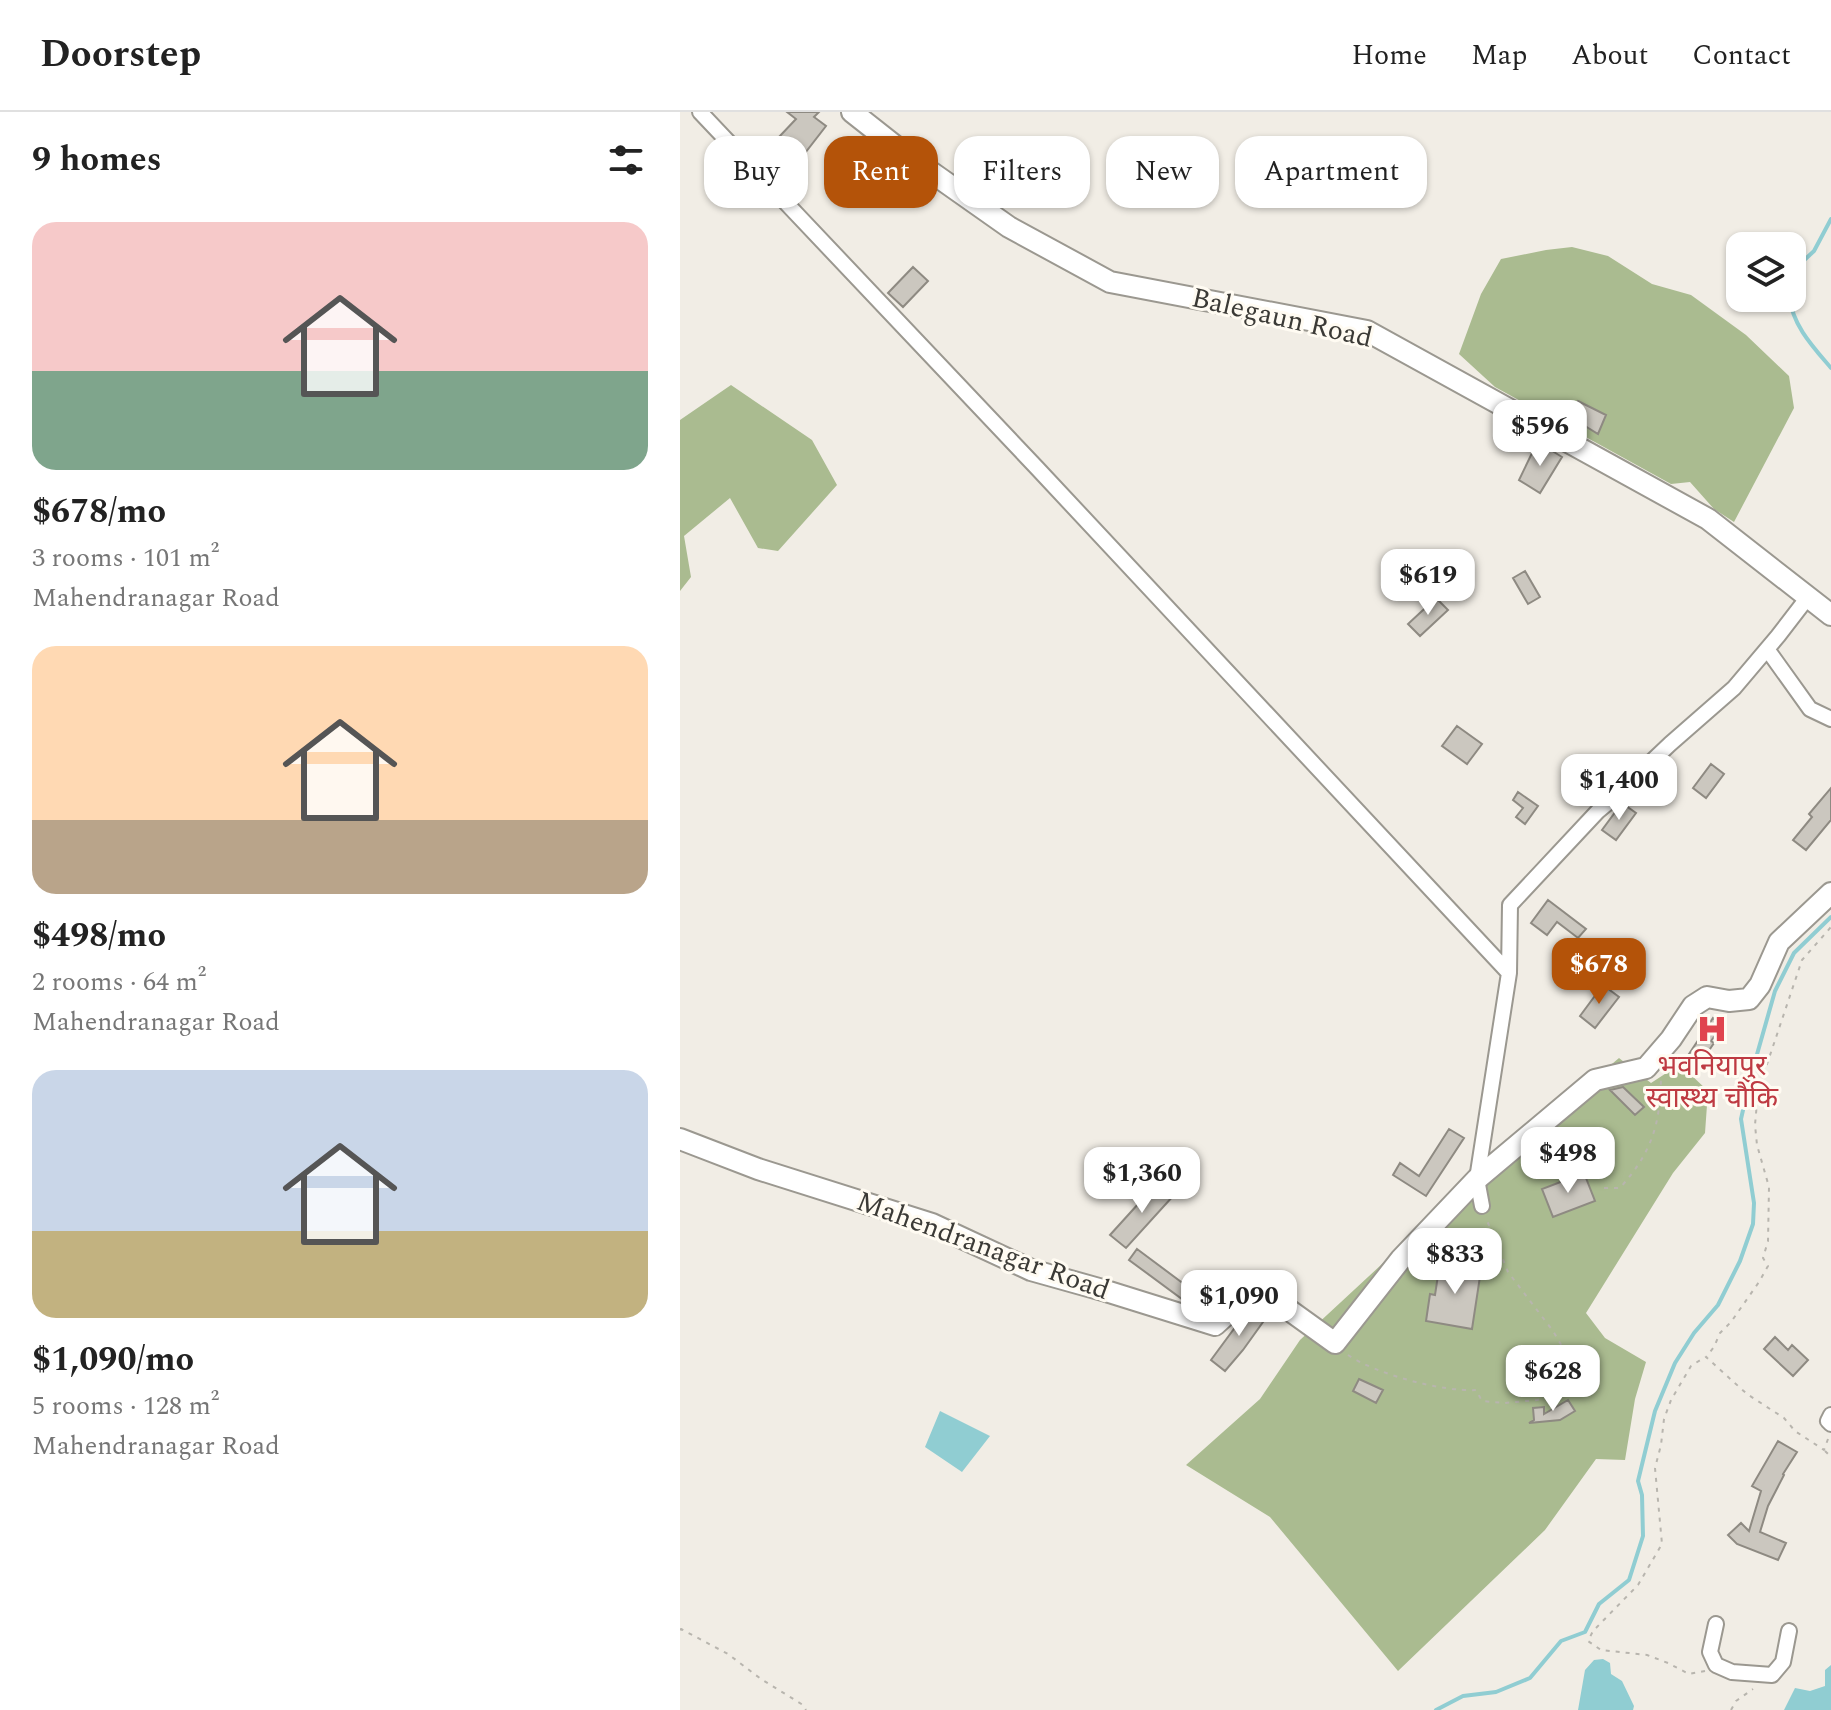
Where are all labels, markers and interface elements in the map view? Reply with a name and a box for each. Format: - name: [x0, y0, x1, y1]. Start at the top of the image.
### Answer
- text: Doorstep: [40, 26, 201, 84]
- text: Home: [1351, 34, 1427, 77]
- text: Map: [1471, 34, 1527, 77]
- text: About: [1571, 34, 1648, 77]
- text: Contact: [1692, 34, 1791, 77]
- text: 9 homes: [32, 134, 162, 186]
- chip: Buy: [704, 136, 808, 208]
- chip: Rent: [824, 136, 938, 208]
- chip: Filters: [954, 136, 1090, 208]
- chip: New: [1106, 136, 1219, 208]
- chip: Apartment: [1235, 136, 1427, 208]
- icon: filters: [604, 138, 648, 182]
- map controls: [1726, 232, 1806, 312]
- button: layers: [1726, 232, 1806, 312]
- icon: home: [268, 274, 412, 418]
- street label: Balegaun Road: [1187, 276, 1377, 360]
- pin: $596: [1493, 400, 1587, 468]
- text: $596: [1511, 406, 1569, 446]
- text: $678/mo: [32, 486, 166, 538]
- text: 3 rooms · 101 m²: [32, 538, 219, 578]
- pin: $619: [1381, 549, 1475, 617]
- text: $619: [1399, 555, 1457, 595]
- text: Mahendranagar Road: [32, 578, 280, 618]
- icon: home: [268, 698, 412, 842]
- pin: $1,400: [1554, 754, 1684, 822]
- text: $1,400: [1579, 760, 1659, 800]
- text: $498/mo: [32, 910, 166, 962]
- pin: $678: [1552, 938, 1646, 1006]
- text: $678: [1570, 944, 1628, 984]
- text: 2 rooms · 64 m²: [32, 962, 206, 1002]
- text: Mahendranagar Road: [32, 1002, 280, 1042]
- hospital icon: भवनियापुर स्वास्थ्य चाैकि: [1695, 1012, 1729, 1046]
- place label: भवनियापुर स्वास्थ्य चाैकि: [1646, 1045, 1778, 1120]
- icon: home: [268, 1122, 412, 1266]
- pin: $498: [1521, 1127, 1615, 1195]
- text: $498: [1539, 1133, 1597, 1173]
- pin: $1,360: [1077, 1147, 1207, 1215]
- text: $1,360: [1102, 1153, 1182, 1193]
- street label: Mahendranagar Road: [850, 1180, 1116, 1312]
- pin: $833: [1408, 1228, 1502, 1296]
- text: $833: [1426, 1234, 1484, 1274]
- pin: $1,090: [1174, 1270, 1304, 1338]
- text: $1,090: [1199, 1276, 1279, 1316]
- text: $1,090/mo: [32, 1334, 194, 1386]
- pin: $628: [1506, 1345, 1600, 1413]
- text: $628: [1524, 1351, 1582, 1391]
- text: 5 rooms · 128 m²: [32, 1386, 219, 1426]
- text: Mahendranagar Road: [32, 1426, 280, 1466]

